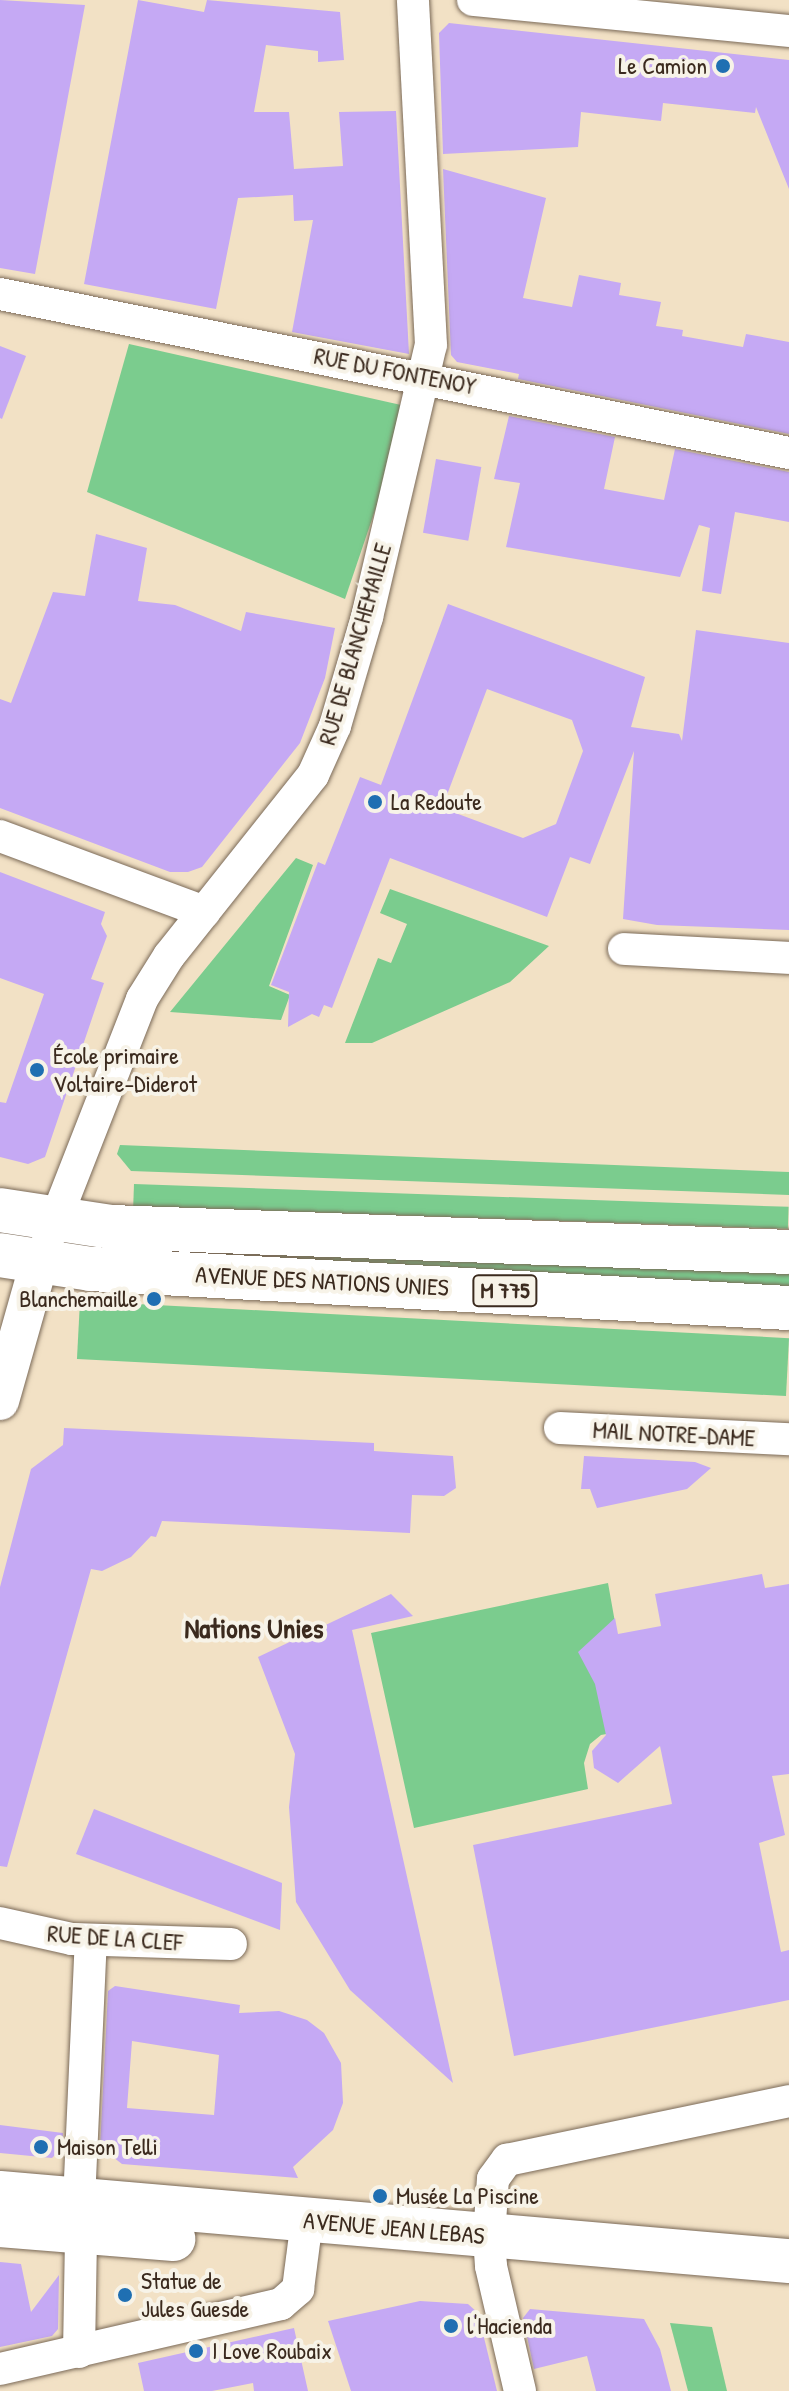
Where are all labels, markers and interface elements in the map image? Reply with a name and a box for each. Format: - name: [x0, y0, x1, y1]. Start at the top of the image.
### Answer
- place label: Le Camion: [618, 52, 707, 80]
- marker: Le Camion: [714, 57, 732, 75]
- street label: RUE DU FONTENOY: [312, 341, 478, 401]
- street label: RUE DE BLANCHEMAILLE: [312, 540, 398, 748]
- place label: La Redoute: [391, 788, 482, 816]
- marker: La Redoute: [366, 793, 384, 811]
- place label: École primaire Voltaire-Diderot: [53, 1042, 197, 1098]
- marker: École primaire Voltaire-Diderot: [28, 1061, 46, 1079]
- street label: AVENUE DES NATIONS UNIES: [195, 1260, 449, 1302]
- road number: M 775: [471, 1273, 539, 1309]
- place label: Blanchemaille: [19, 1285, 138, 1313]
- marker: Blanchemaille: [145, 1290, 163, 1308]
- street label: MAIL NOTRE-DAME: [592, 1415, 756, 1453]
- district label: Nations Unies: [184, 1611, 324, 1645]
- street label: RUE DE LA CLEF: [46, 1919, 184, 1957]
- place label: Maison Telli: [57, 2133, 158, 2161]
- marker: Maison Telli: [32, 2138, 50, 2156]
- place label: Musée La Piscine: [396, 2182, 539, 2210]
- marker: Musée La Piscine: [371, 2187, 389, 2205]
- street label: AVENUE JEAN LEBAS: [302, 2206, 486, 2250]
- place label: Statue de Jules Guesde: [141, 2267, 249, 2323]
- marker: Statue de Jules Guesde: [116, 2286, 134, 2304]
- place label: l'Hacienda: [467, 2312, 552, 2340]
- marker: l'Hacienda: [442, 2317, 460, 2335]
- place label: I Love Roubaix: [212, 2337, 332, 2365]
- marker: I Love Roubaix: [187, 2342, 205, 2360]

